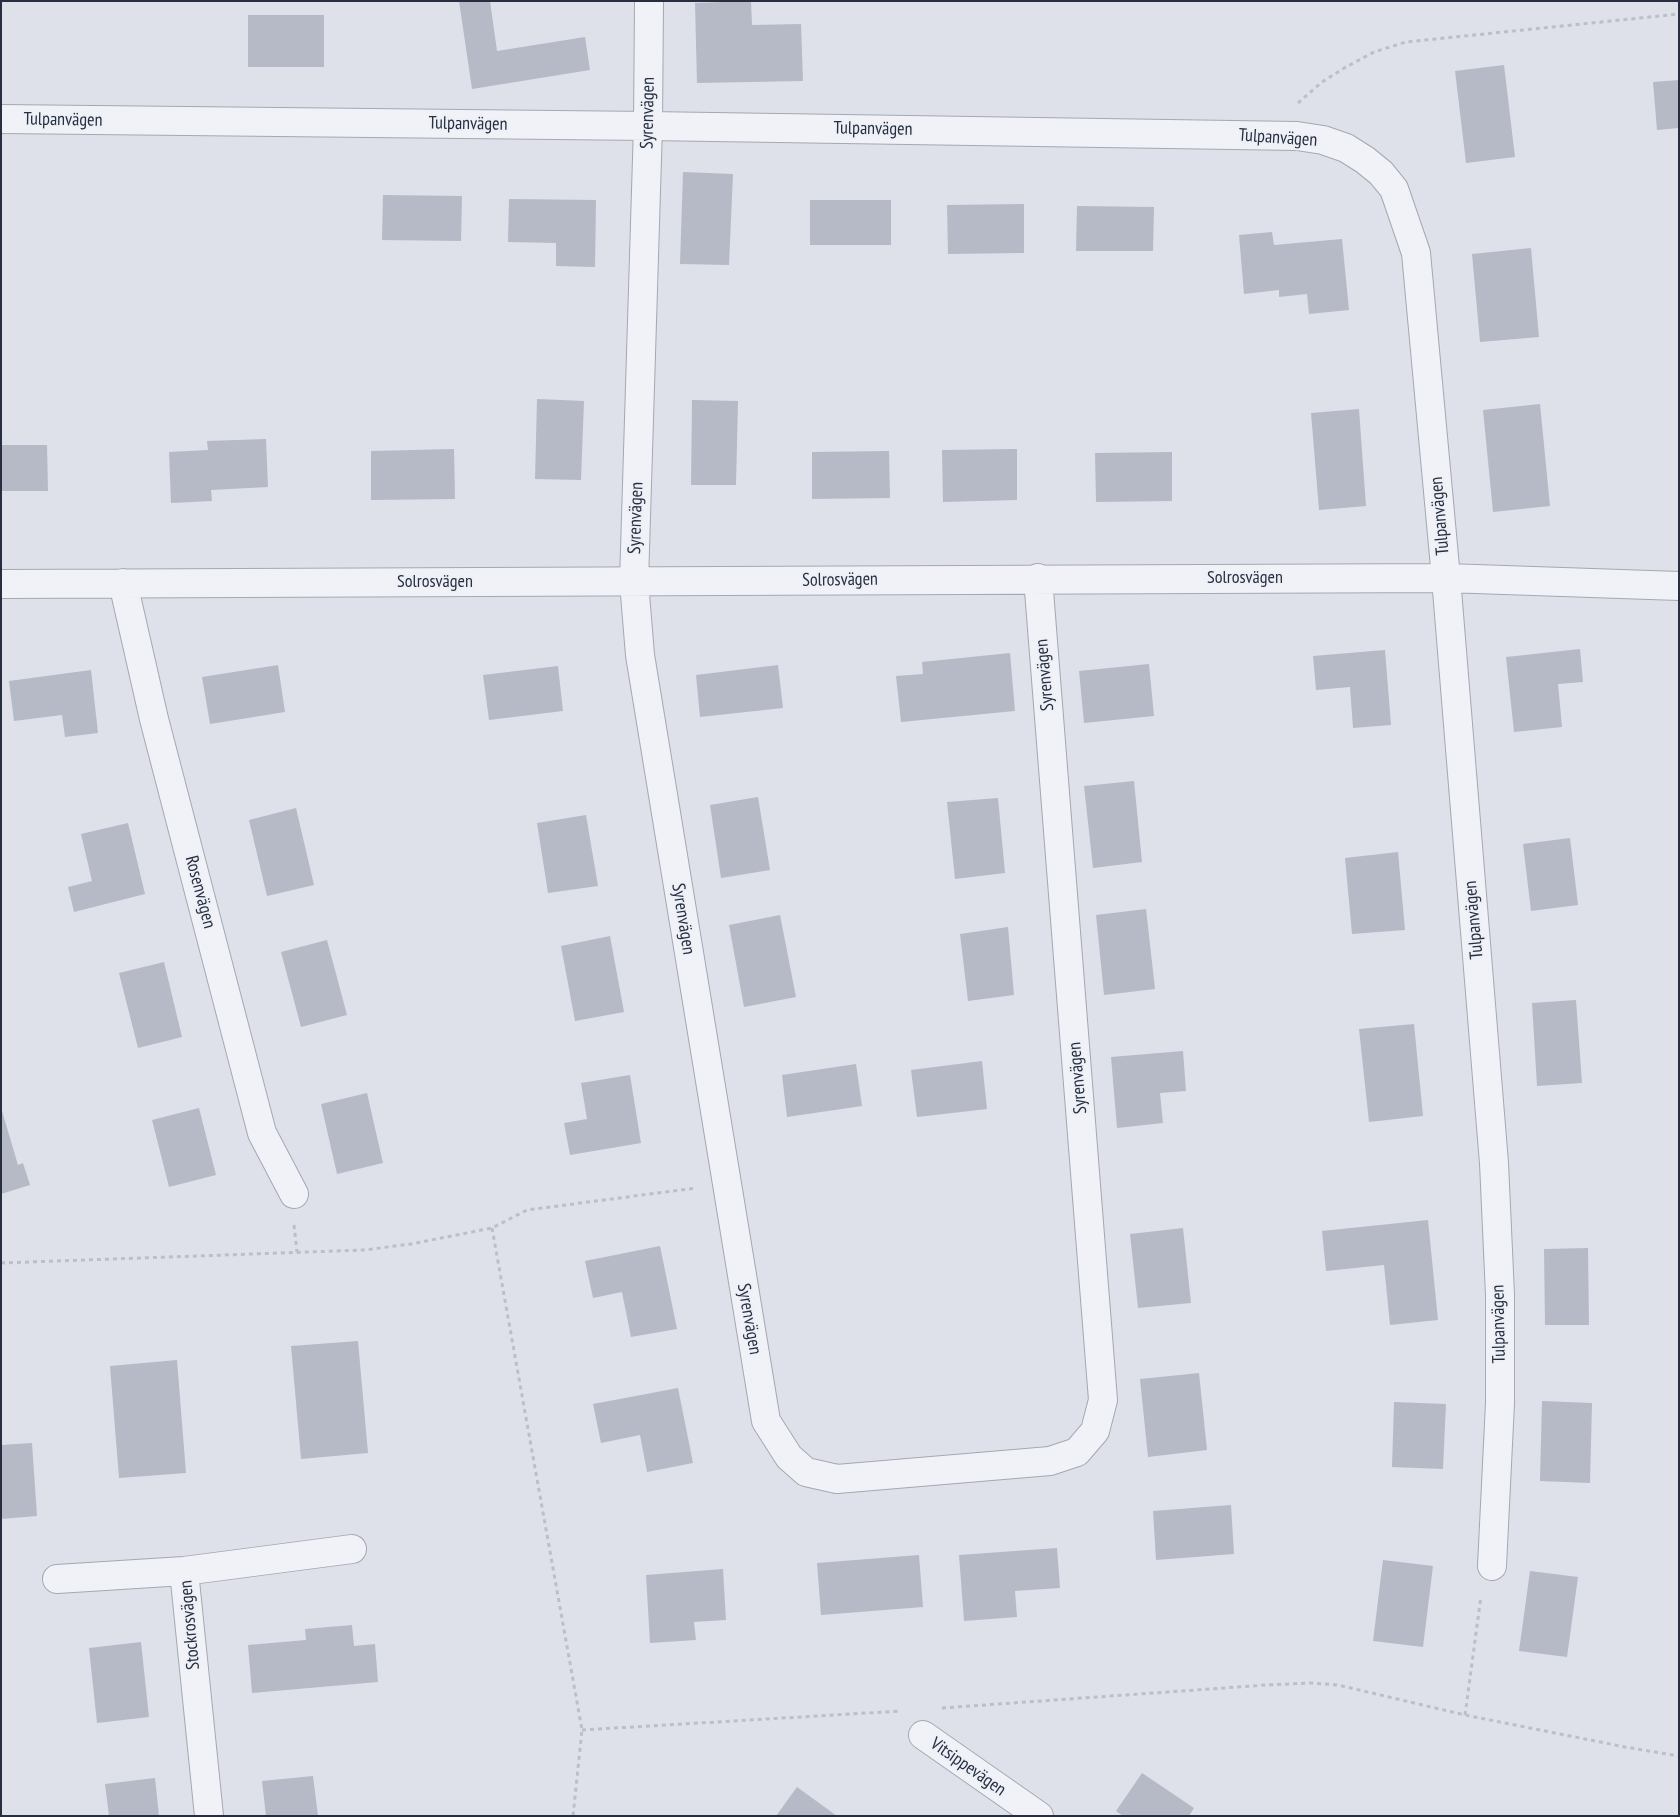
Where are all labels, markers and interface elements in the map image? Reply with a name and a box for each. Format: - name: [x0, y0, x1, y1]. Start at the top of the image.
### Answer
- street label: Syrenvägen: [637, 77, 659, 149]
- street label: Tulpanvägen: [23, 109, 103, 131]
- street label: Tulpanvägen: [428, 113, 508, 135]
- street label: Tulpanvägen: [833, 118, 913, 140]
- street label: Tulpanvägen: [1238, 124, 1318, 152]
- street label: Tulpanvägen: [1426, 476, 1454, 556]
- street label: Syrenvägen: [624, 482, 648, 554]
- street label: Solrosvägen: [1207, 567, 1283, 589]
- street label: Solrosvägen: [802, 569, 878, 591]
- street label: Solrosvägen: [397, 571, 473, 593]
- street label: Syrenvägen: [1031, 638, 1059, 712]
- street label: Rosenvägen: [180, 853, 220, 931]
- street label: Tulpanvägen: [1460, 880, 1488, 960]
- street label: Syrenvägen: [667, 882, 699, 956]
- street label: Syrenvägen: [1064, 1041, 1092, 1115]
- street label: Syrenvägen: [732, 1282, 766, 1356]
- street label: Tulpanvägen: [1488, 1284, 1510, 1364]
- street label: Stockrosvägen: [175, 1579, 205, 1671]
- street label: Vitsippevägen: [926, 1733, 1010, 1801]

